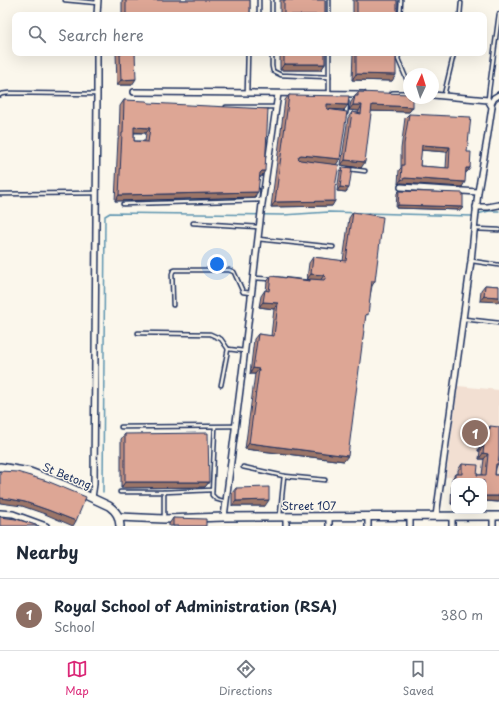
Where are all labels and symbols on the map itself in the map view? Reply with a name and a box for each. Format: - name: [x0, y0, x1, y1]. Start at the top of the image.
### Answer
- north arrow: [403, 68, 439, 104]
- your location: [207, 254, 227, 274]
- pin: 1: [462, 418, 488, 448]
- street label: St Betong: [40, 458, 94, 493]
- street label: Street 107: [282, 497, 336, 514]

